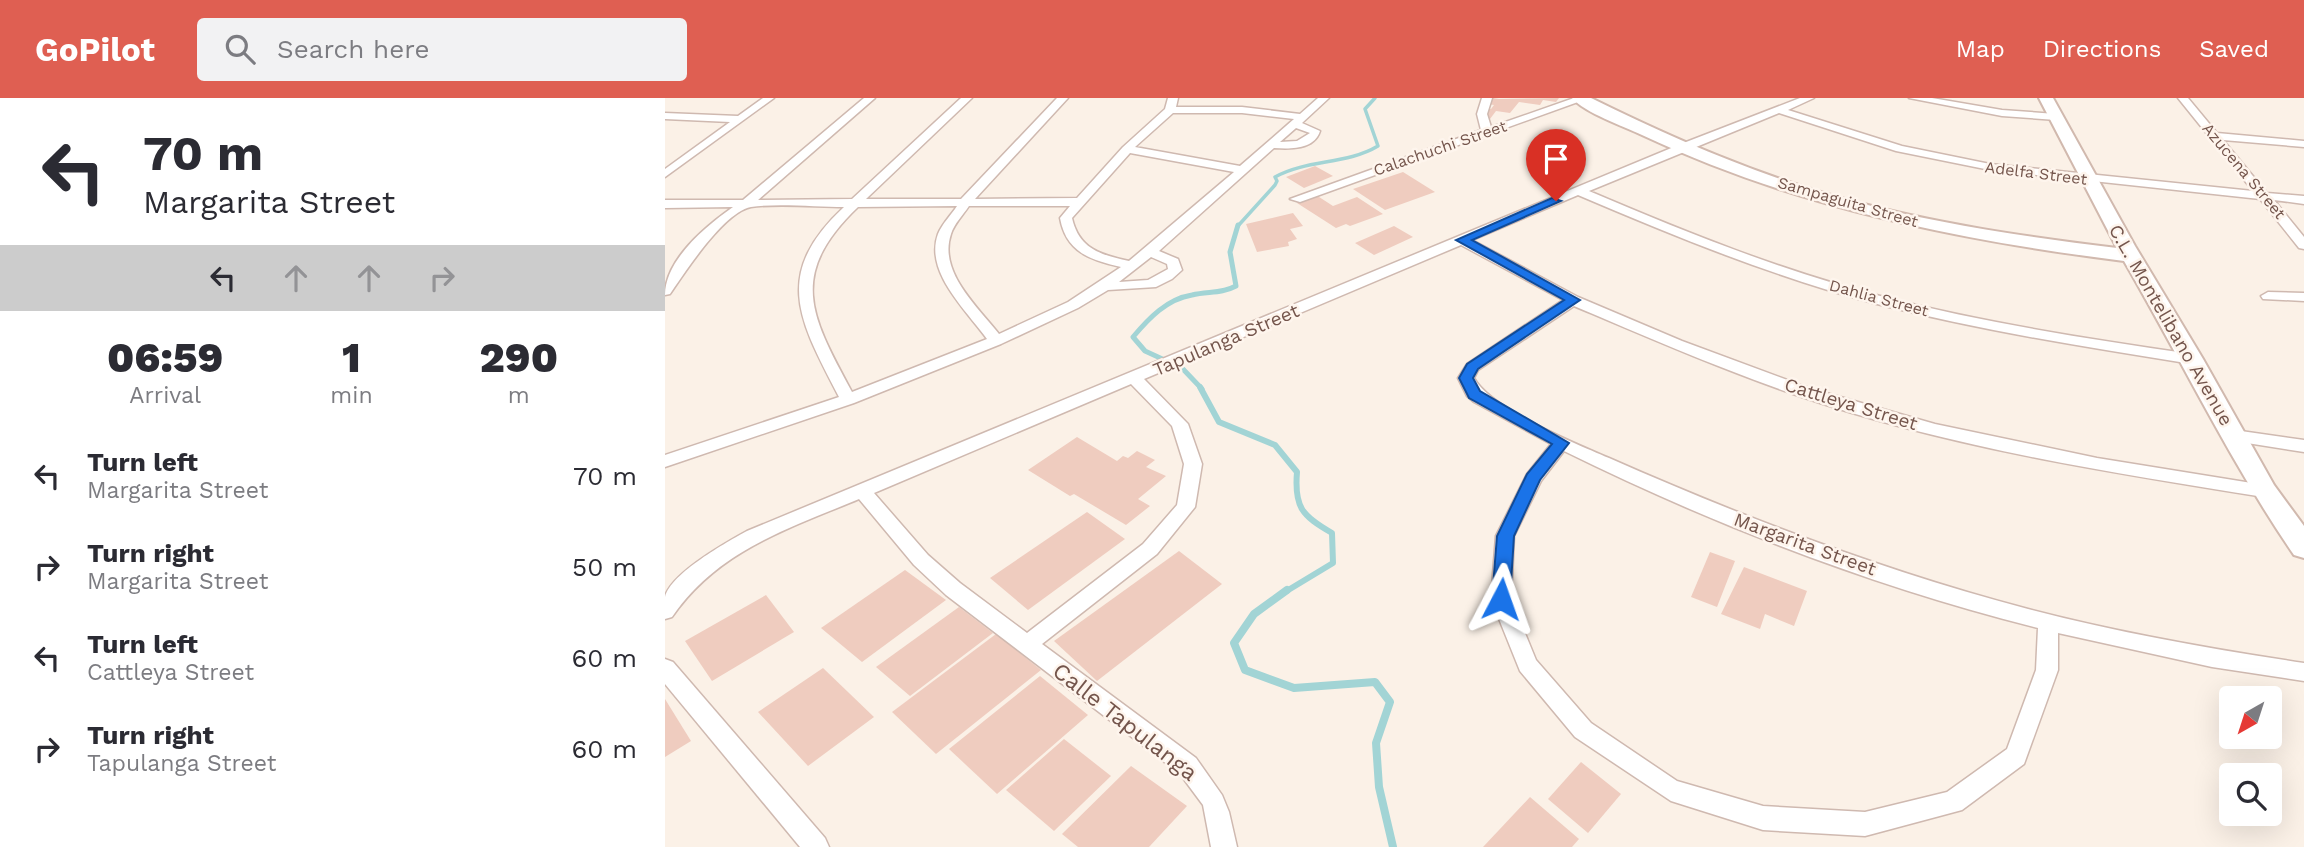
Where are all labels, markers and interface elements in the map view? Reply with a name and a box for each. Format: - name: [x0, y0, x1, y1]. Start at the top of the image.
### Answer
- search box: [197, 18, 687, 81]
- text: GoPilot: [35, 30, 155, 69]
- icon: search: [221, 30, 259, 68]
- text: Search here: [277, 34, 429, 64]
- text: Map: [1956, 35, 2005, 63]
- text: Directions: [2043, 35, 2161, 63]
- text: Saved: [2199, 35, 2269, 63]
- street label: Calachuchi Street: [1371, 116, 1509, 180]
- street label: Azucena Street: [2198, 119, 2290, 223]
- text: 70 m: [143, 124, 263, 182]
- icon: left: [28, 126, 119, 217]
- pin: [1526, 129, 1586, 201]
- icon: arrive: [1537, 140, 1575, 178]
- street label: Adelfa Street: [1984, 157, 2088, 189]
- street label: Sampaguita Street: [1776, 173, 1921, 231]
- text: Margarita Street: [143, 183, 395, 221]
- street label: C.L. Montelibano Avenue: [2104, 220, 2238, 430]
- icon: left: [204, 259, 242, 297]
- icon: ahead: [277, 259, 315, 297]
- icon: ahead: [350, 259, 388, 297]
- icon: right: [423, 259, 461, 297]
- street label: Dahlia Street: [1827, 276, 1931, 320]
- street label: Tapulanga Street: [1150, 299, 1302, 381]
- text: 06:59: [107, 333, 223, 382]
- text: 1: [342, 333, 361, 382]
- text: 290: [480, 333, 558, 382]
- street label: Cattleya Street: [1782, 373, 1920, 435]
- text: Arrival: [129, 382, 201, 409]
- text: min: [330, 382, 373, 409]
- text: m: [508, 382, 530, 409]
- text: Turn left: [87, 447, 198, 477]
- icon: left: [28, 457, 66, 495]
- text: 70 m: [573, 461, 637, 491]
- text: Margarita Street: [87, 477, 268, 504]
- street label: Margarita Street: [1731, 508, 1879, 580]
- text: Turn right: [87, 538, 214, 568]
- icon: right: [28, 548, 66, 586]
- text: 50 m: [572, 552, 637, 582]
- position arrow: [1464, 562, 1538, 636]
- text: Margarita Street: [87, 568, 268, 595]
- text: Turn left: [87, 629, 198, 659]
- icon: left: [28, 639, 66, 677]
- text: 60 m: [571, 643, 637, 673]
- street label: Calle Tapulanga: [1047, 657, 1203, 787]
- text: Cattleya Street: [87, 659, 254, 686]
- north arrow: [2219, 686, 2282, 749]
- map controls: [2219, 686, 2282, 826]
- text: Turn right: [87, 720, 214, 750]
- icon: right: [28, 730, 66, 768]
- text: 60 m: [571, 734, 637, 764]
- text: Tapulanga Street: [87, 750, 276, 777]
- button: search: [2219, 763, 2282, 826]

